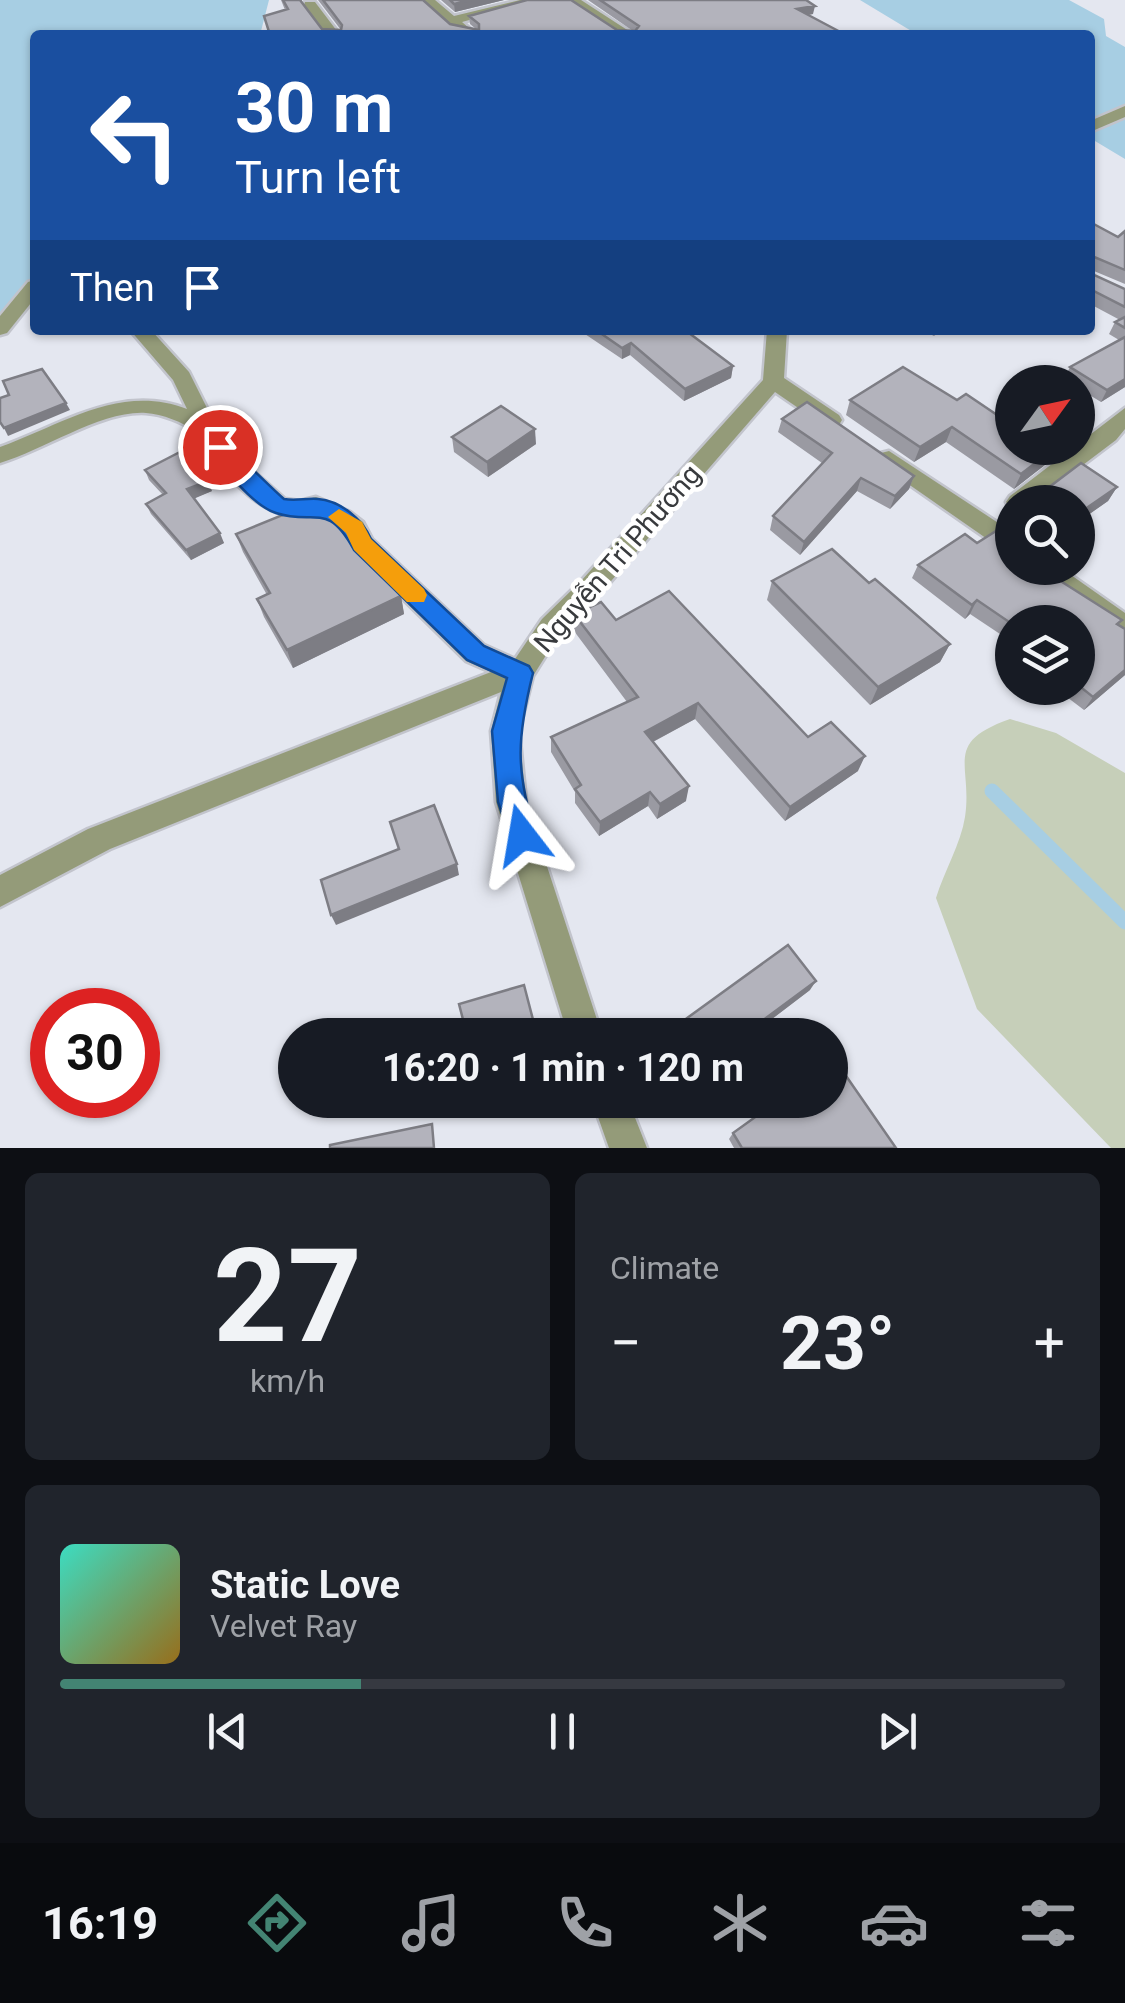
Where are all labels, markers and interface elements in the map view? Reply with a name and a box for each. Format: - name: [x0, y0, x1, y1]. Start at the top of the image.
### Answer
- text: 30 m: [235, 67, 393, 149]
- icon: left: [70, 70, 200, 200]
- text: Turn left: [235, 151, 401, 204]
- icon: arrive: [175, 260, 230, 315]
- text: Then: [70, 266, 155, 310]
- north arrow: [995, 365, 1095, 465]
- map controls: [995, 365, 1095, 705]
- pin: [178, 405, 263, 490]
- icon: arrive: [193, 420, 248, 475]
- street label: Nguyễn Tri Phương: [527, 458, 708, 659]
- button: search: [995, 485, 1095, 585]
- button: layers: [995, 605, 1095, 705]
- position arrow: [470, 783, 574, 887]
- speed limit sign: 30: [30, 988, 160, 1118]
- text: 16:20 · 1 min · 120 m: [382, 1046, 744, 1090]
- text: 27: [213, 1220, 362, 1373]
- text: Climate: [610, 1249, 719, 1287]
- text: 23°: [780, 1299, 895, 1387]
- text: −: [610, 1311, 641, 1375]
- text: +: [1034, 1311, 1065, 1375]
- text: km/h: [250, 1362, 325, 1400]
- text: Static Love: [210, 1563, 400, 1607]
- text: Velvet Ray: [210, 1607, 357, 1645]
- icon: previous: [200, 1704, 255, 1759]
- icon: pause: [535, 1704, 590, 1759]
- icon: next: [870, 1704, 925, 1759]
- icon: directions: [242, 1888, 312, 1958]
- icon: music: [396, 1888, 466, 1958]
- icon: phone: [550, 1888, 620, 1958]
- icon: climate: [705, 1888, 775, 1958]
- icon: car: [859, 1888, 929, 1958]
- icon: filters: [1013, 1888, 1083, 1958]
- text: 16:19: [42, 1897, 158, 1950]

